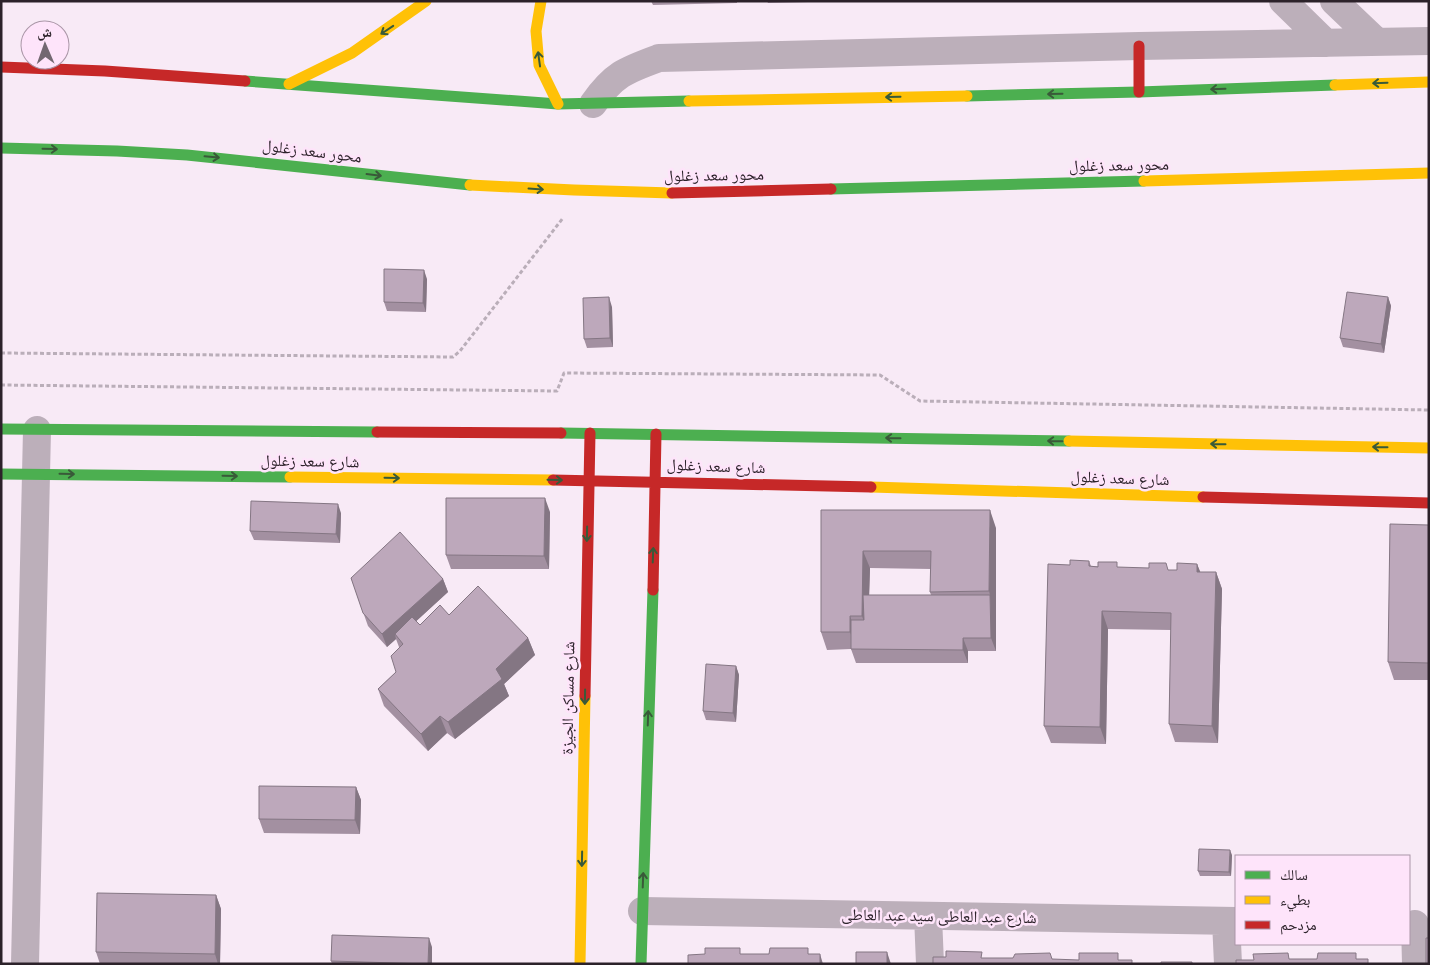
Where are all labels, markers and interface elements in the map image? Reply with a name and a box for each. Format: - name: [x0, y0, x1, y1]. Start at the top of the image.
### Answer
- north arrow: [20, 20, 70, 70]
- text: ش: [37, 22, 52, 42]
- one-way arrow: [380, 25, 394, 35]
- one-way arrow: [534, 52, 544, 68]
- one-way arrow: [1372, 78, 1388, 88]
- one-way arrow: [1210, 84, 1226, 94]
- one-way arrow: [1047, 89, 1064, 99]
- one-way arrow: [885, 93, 901, 102]
- street label: محور سعد زغلول: [261, 133, 363, 169]
- one-way arrow: [42, 144, 58, 153]
- one-way arrow: [204, 152, 220, 162]
- street label: محور سعد زغلول: [1069, 153, 1169, 177]
- street label: محور سعد زغلول: [664, 163, 764, 187]
- one-way arrow: [365, 170, 381, 180]
- one-way arrow: [527, 185, 543, 194]
- one-way arrow: [885, 433, 901, 443]
- one-way arrow: [1047, 436, 1064, 446]
- one-way arrow: [1210, 439, 1226, 449]
- one-way arrow: [1372, 442, 1388, 452]
- street label: شارع سعد زغلول: [260, 449, 360, 473]
- street label: شارع سعد زغلول: [666, 453, 766, 479]
- street label: شارع سعد زغلول: [1070, 465, 1170, 491]
- one-way arrow: [59, 469, 75, 479]
- one-way arrow: [222, 471, 238, 481]
- one-way arrow: [384, 474, 400, 483]
- one-way arrow: [547, 476, 563, 485]
- one-way arrow: [582, 526, 592, 542]
- one-way arrow: [649, 547, 658, 563]
- street label: شارع مساكن الجيزة: [556, 641, 580, 755]
- one-way arrow: [580, 689, 589, 705]
- one-way arrow: [644, 710, 653, 726]
- one-way arrow: [577, 851, 587, 867]
- legend: [1235, 855, 1410, 945]
- text: سالك: [1280, 864, 1308, 885]
- one-way arrow: [638, 872, 648, 888]
- text: بطيء: [1280, 889, 1310, 912]
- street label: شارع عبد العاطى سيد عبد العاطى: [841, 903, 1037, 929]
- text: مزدحم: [1280, 914, 1317, 935]

